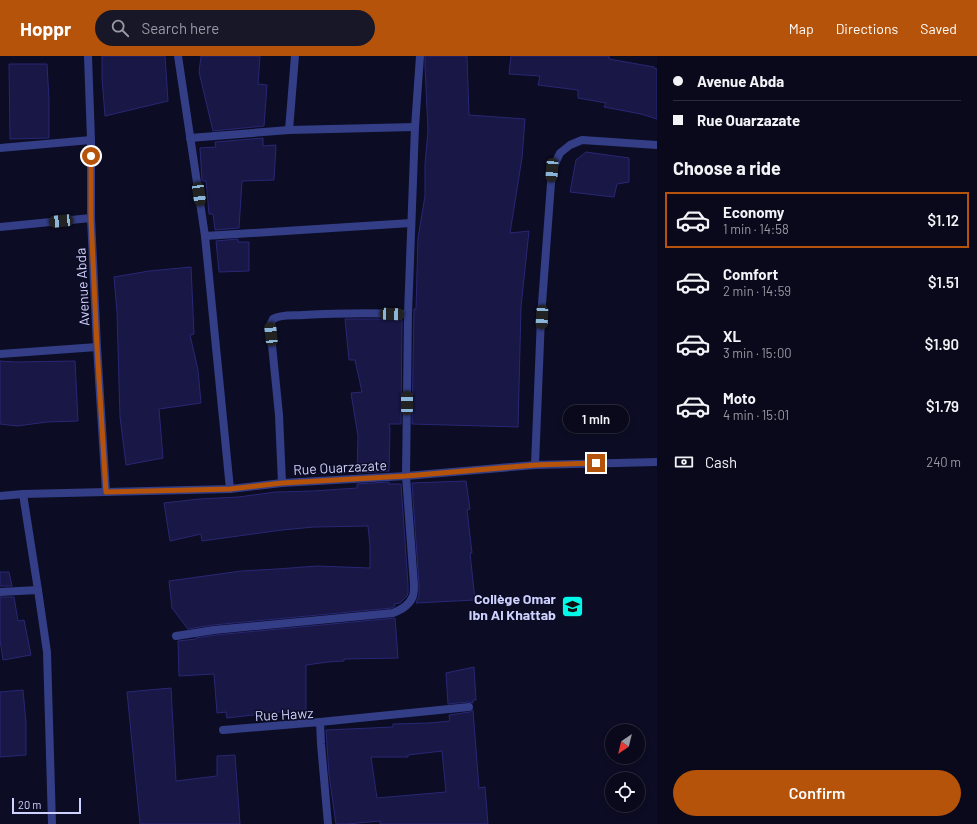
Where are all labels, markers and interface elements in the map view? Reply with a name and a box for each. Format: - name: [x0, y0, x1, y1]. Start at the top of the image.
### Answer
- search box: [95, 10, 375, 46]
- text: Hoppr: [20, 17, 71, 40]
- icon: search: [109, 17, 131, 39]
- text: Search here: [141, 19, 219, 37]
- text: Map: [789, 20, 814, 37]
- text: Directions: [836, 20, 898, 37]
- text: Saved: [920, 20, 957, 37]
- text: Avenue Abda: [697, 72, 784, 90]
- text: Rue Ouarzazate: [697, 111, 800, 129]
- route start: [82, 147, 100, 165]
- text: Choose a ride: [673, 157, 781, 179]
- car: [545, 158, 559, 182]
- car: [191, 181, 207, 207]
- icon: car: [675, 202, 711, 238]
- text: Economy: [723, 203, 784, 221]
- text: $1.12: [928, 211, 959, 229]
- car: [48, 214, 74, 228]
- text: 1 min · 14:58: [723, 221, 789, 237]
- street label: Avenue Abda: [71, 248, 93, 326]
- icon: car: [675, 264, 711, 300]
- text: Comfort: [723, 265, 778, 283]
- text: $1.51: [928, 273, 959, 291]
- text: 2 min · 14:59: [723, 283, 791, 299]
- car: [535, 305, 549, 329]
- car: [380, 308, 404, 320]
- car: [264, 321, 278, 347]
- icon: car: [675, 326, 711, 362]
- text: XL: [723, 327, 741, 345]
- text: $1.90: [925, 335, 959, 353]
- text: 3 min · 15:00: [723, 345, 792, 361]
- icon: car: [675, 388, 711, 424]
- text: Moto: [723, 389, 756, 407]
- car: [401, 391, 413, 415]
- text: $1.79: [926, 397, 959, 415]
- callout: 1 min: [563, 405, 629, 433]
- text: 4 min · 15:01: [723, 407, 789, 423]
- text: 1 min: [582, 411, 610, 427]
- icon: cash: [673, 451, 695, 473]
- text: Cash: [705, 453, 737, 471]
- route end: [587, 454, 605, 472]
- text: 240 m: [926, 454, 961, 470]
- street label: Rue Ouarzazate: [293, 456, 387, 478]
- place label: Collège Omar ibn Al Khattab: [469, 590, 557, 623]
- school or university icon: Collège Omar ibn Al Khattab: [559, 593, 585, 619]
- street label: Rue Hawz: [254, 704, 314, 724]
- north arrow: [605, 724, 645, 764]
- map controls: [605, 724, 645, 812]
- button: Confirm: [673, 770, 961, 816]
- button: locate: [605, 772, 645, 812]
- scale bar: [12, 796, 81, 815]
- text: 20 m: [18, 798, 41, 811]

